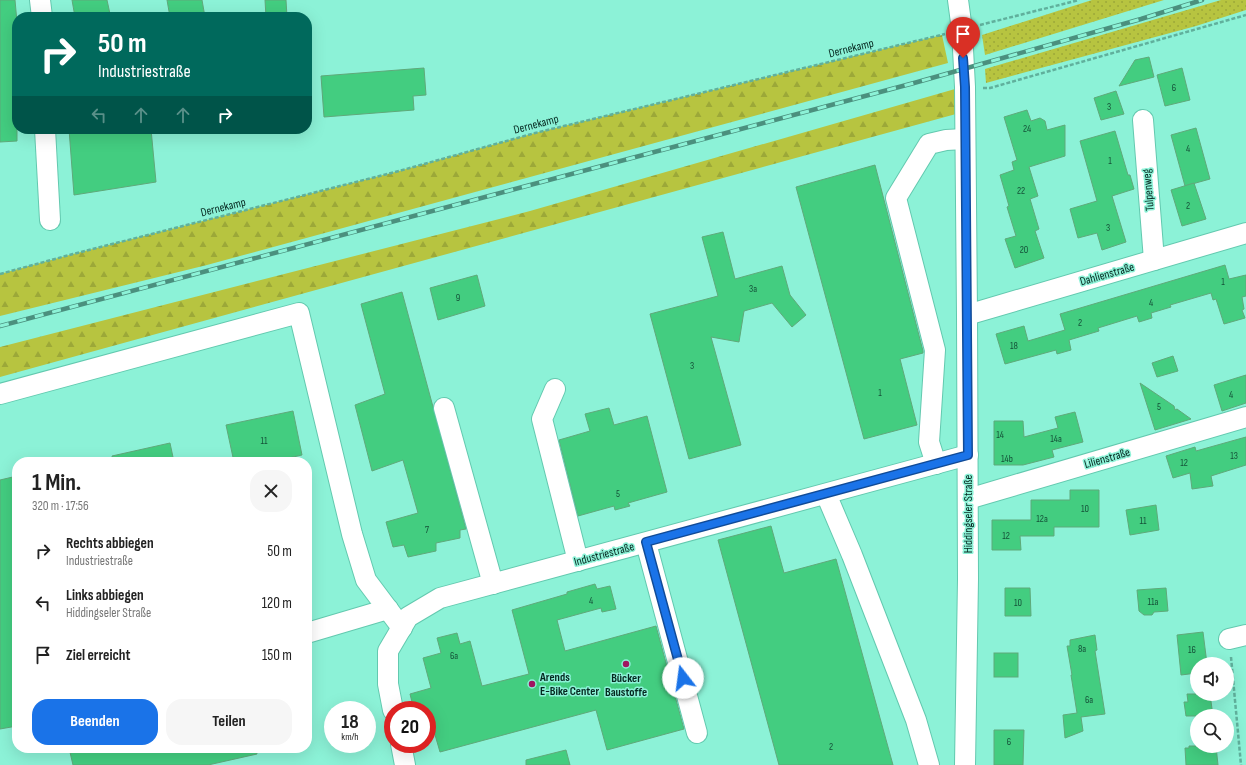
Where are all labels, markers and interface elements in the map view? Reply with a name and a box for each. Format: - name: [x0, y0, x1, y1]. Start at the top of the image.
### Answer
- pin: [946, 17, 980, 58]
- icon: arrive: [952, 23, 974, 45]
- text: 50 m: [98, 27, 147, 60]
- icon: right: [32, 28, 84, 80]
- street label: Dernekamp: [827, 36, 875, 61]
- text: Industriestraße: [98, 61, 191, 82]
- house number: 6: [1172, 82, 1176, 94]
- house number: 3: [1107, 101, 1111, 113]
- icon: left: [88, 104, 110, 126]
- icon: ahead: [130, 104, 152, 126]
- icon: ahead: [172, 104, 194, 126]
- icon: right: [214, 104, 236, 126]
- street label: Dernekamp: [512, 111, 560, 138]
- house number: 24: [1023, 123, 1031, 135]
- house number: 4: [1186, 143, 1190, 155]
- house number: 1: [1108, 155, 1112, 167]
- street label: Tulpenweg: [1139, 168, 1158, 212]
- house number: 22: [1017, 185, 1025, 197]
- street label: Dernekamp: [199, 195, 247, 220]
- house number: 2: [1186, 200, 1190, 212]
- house number: 3: [1106, 222, 1110, 234]
- house number: 20: [1020, 244, 1028, 256]
- street label: Dahlienstraße: [1078, 260, 1136, 289]
- house number: 1: [1221, 276, 1225, 288]
- house number: 3a: [749, 283, 757, 295]
- house number: 9: [456, 292, 460, 304]
- house number: 4: [1149, 297, 1153, 309]
- house number: 2: [1078, 317, 1082, 329]
- house number: 18: [1010, 340, 1018, 352]
- house number: 3: [690, 360, 694, 372]
- house number: 1: [878, 387, 882, 399]
- house number: 4: [1229, 389, 1233, 401]
- house number: 5: [1157, 401, 1161, 413]
- house number: 14: [996, 429, 1004, 441]
- house number: 14a: [1050, 433, 1062, 445]
- house number: 11: [261, 435, 268, 447]
- street label: Lilienstraße: [1082, 445, 1132, 472]
- house number: 13: [1230, 450, 1238, 462]
- house number: 14b: [1001, 453, 1013, 465]
- house number: 12: [1180, 457, 1188, 469]
- text: 1 Min.: [32, 468, 81, 497]
- button: close: [250, 470, 292, 512]
- street label: Hiddingseler Straße: [961, 475, 976, 553]
- house number: 5: [616, 488, 620, 500]
- text: 320 m · 17:56: [32, 498, 89, 514]
- house number: 10: [1081, 503, 1089, 515]
- house number: 12a: [1036, 513, 1048, 525]
- house number: 11: [1140, 515, 1147, 527]
- house number: 7: [425, 524, 429, 536]
- house number: 12: [1002, 530, 1010, 542]
- text: Rechts abbiegen: [66, 534, 154, 553]
- street label: Industriestraße: [572, 539, 636, 570]
- icon: right: [32, 540, 54, 562]
- text: 50 m: [267, 542, 292, 561]
- text: Industriestraße: [66, 553, 133, 569]
- text: Links abbiegen: [66, 586, 144, 605]
- icon: left: [32, 592, 54, 614]
- text: 120 m: [262, 594, 292, 613]
- house number: 4: [589, 595, 593, 607]
- house number: 11a: [1148, 596, 1159, 608]
- house number: 10: [1014, 597, 1022, 609]
- text: Hiddingseler Straße: [66, 605, 151, 621]
- house number: 8a: [1078, 643, 1086, 655]
- icon: arrive: [32, 644, 54, 666]
- house number: 16: [1188, 644, 1196, 656]
- text: Ziel erreicht: [66, 646, 130, 665]
- text: 150 m: [262, 646, 292, 665]
- house number: 6a: [450, 650, 458, 662]
- position arrow: [662, 657, 704, 699]
- map controls: [1190, 657, 1234, 753]
- button: sound: [1190, 657, 1234, 701]
- marker: Bücker Baustoffe: [621, 659, 631, 669]
- place label: Arends E-Bike Center: [539, 670, 599, 699]
- place label: Bücker Baustoffe: [605, 671, 647, 700]
- marker: Arends E-Bike Center: [527, 679, 537, 689]
- house number: 6a: [1085, 694, 1093, 706]
- button: Beenden: [32, 699, 158, 745]
- button: Teilen: [166, 699, 292, 745]
- speed limit sign: 20: [384, 701, 436, 753]
- button: search: [1190, 709, 1234, 753]
- text: 18: [341, 710, 359, 734]
- text: km/h: [341, 731, 359, 743]
- house number: 6: [1007, 736, 1011, 748]
- house number: 2: [829, 741, 833, 753]

